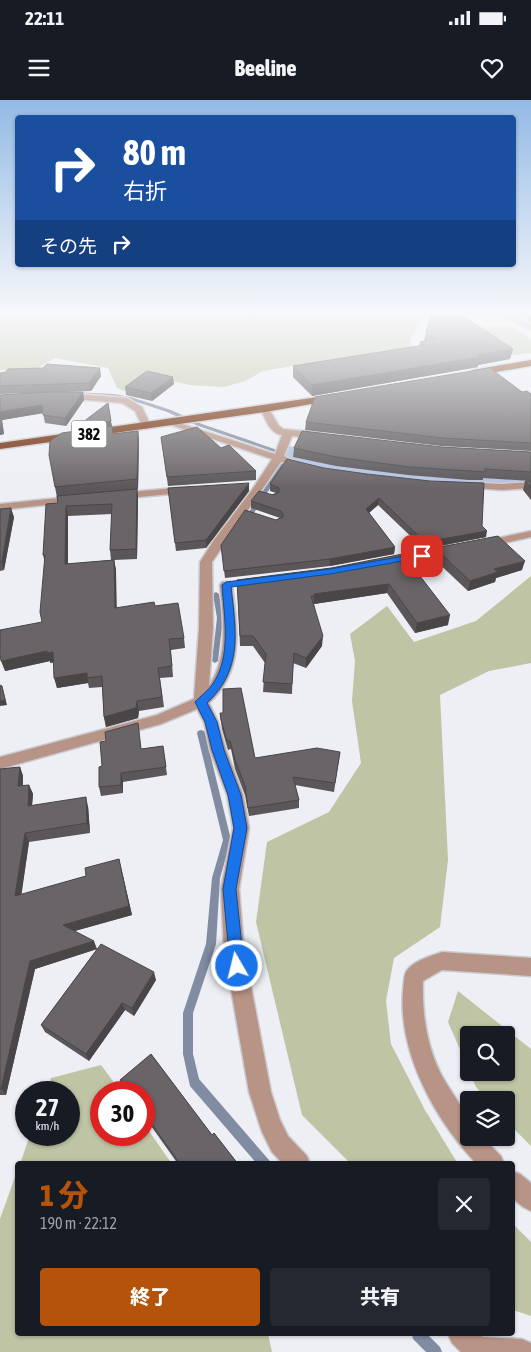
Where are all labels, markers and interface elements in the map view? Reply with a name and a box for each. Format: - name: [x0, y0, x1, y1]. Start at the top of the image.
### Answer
- text: 22:11: [25, 7, 64, 29]
- icon: menu: [25, 54, 53, 82]
- icon: heart: [478, 54, 506, 82]
- text: Beeline: [235, 55, 296, 81]
- text: 80 m: [123, 132, 186, 172]
- icon: right: [40, 135, 105, 200]
- text: 右折: [123, 178, 167, 204]
- icon: right: [107, 230, 135, 258]
- text: その先: [40, 235, 97, 257]
- road number: 382: [72, 420, 106, 448]
- pin: [401, 535, 443, 577]
- icon: arrive: [408, 542, 436, 570]
- position arrow: [210, 939, 262, 991]
- map controls: [460, 1026, 515, 1146]
- button: search: [460, 1026, 515, 1081]
- speed limit sign: 30: [90, 1081, 155, 1146]
- button: layers: [460, 1091, 515, 1146]
- text: 27: [36, 1093, 59, 1121]
- text: km/h: [36, 1119, 59, 1133]
- text: 1 分: [40, 1178, 88, 1212]
- button: close: [438, 1178, 490, 1230]
- text: 190 m · 22:12: [40, 1214, 117, 1232]
- button: 終了: [40, 1268, 260, 1326]
- button: 共有: [270, 1268, 490, 1326]

